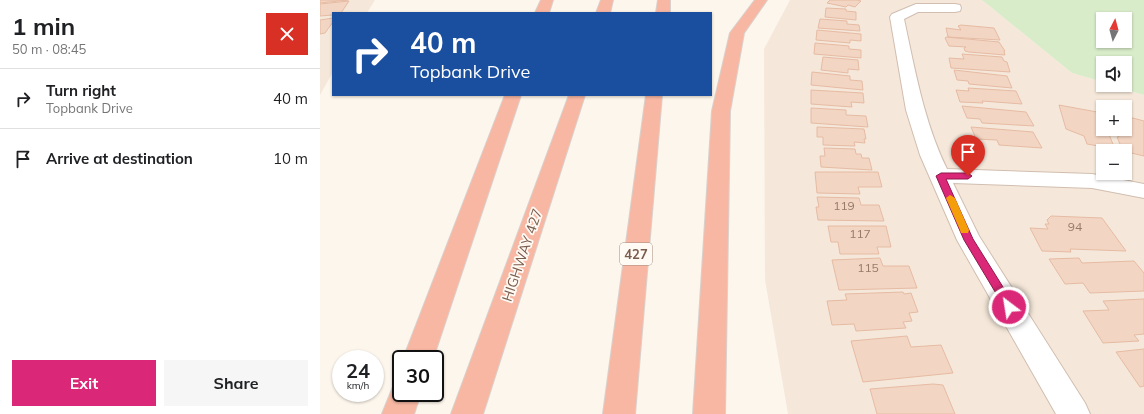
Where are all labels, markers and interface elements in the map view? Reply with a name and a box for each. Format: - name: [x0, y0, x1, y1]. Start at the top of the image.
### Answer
- text: 1 min: [12, 11, 75, 41]
- north arrow: [1096, 12, 1132, 48]
- map controls: [1096, 12, 1132, 180]
- button: close: [266, 13, 308, 55]
- text: 40 m: [410, 25, 476, 60]
- icon: right: [344, 28, 396, 80]
- text: 50 m · 08:45: [12, 41, 86, 57]
- button: sound: [1096, 56, 1132, 92]
- text: Topbank Drive: [410, 60, 530, 83]
- text: Turn right: [46, 81, 116, 100]
- icon: right: [12, 88, 34, 110]
- text: 40 m: [273, 89, 308, 108]
- text: Topbank Drive: [46, 100, 133, 116]
- button: +: [1096, 100, 1132, 136]
- pin: [951, 135, 985, 176]
- icon: arrive: [957, 141, 979, 163]
- button: −: [1096, 144, 1132, 180]
- icon: arrive: [12, 148, 34, 170]
- text: Arrive at destination: [46, 149, 193, 168]
- text: 10 m: [273, 149, 308, 168]
- house number: 119: [833, 198, 855, 213]
- street label: HIGHWAY 427: [498, 206, 546, 304]
- house number: 94: [1068, 219, 1082, 234]
- house number: 117: [849, 226, 871, 241]
- road number: 427: [620, 243, 652, 265]
- house number: 115: [857, 260, 879, 275]
- position arrow: [988, 286, 1030, 328]
- speed limit sign: 30: [392, 350, 444, 402]
- text: 24: [346, 358, 370, 383]
- button: Exit: [12, 360, 156, 406]
- button: Share: [164, 360, 308, 406]
- text: km/h: [347, 379, 369, 392]

